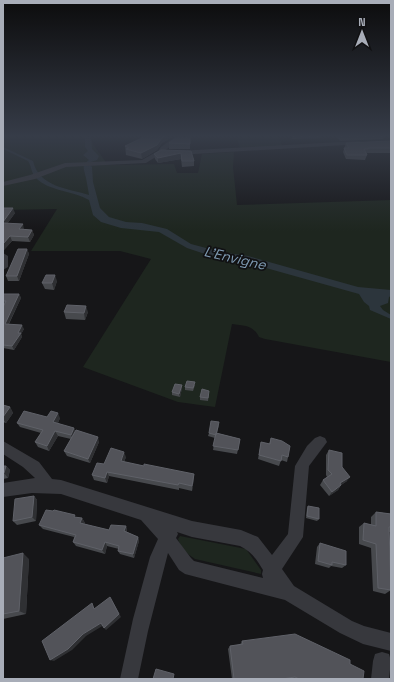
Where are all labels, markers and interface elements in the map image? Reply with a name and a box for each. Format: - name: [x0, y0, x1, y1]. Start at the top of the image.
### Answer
- north arrow: [342, 12, 382, 52]
- text: N: [358, 15, 366, 29]
- water label: L'Envigne: [202, 242, 268, 274]

